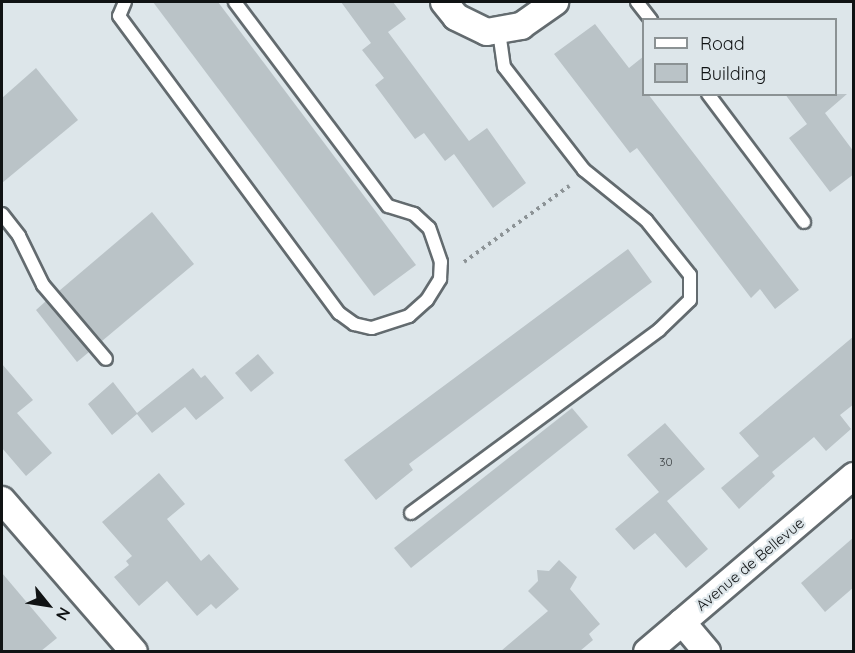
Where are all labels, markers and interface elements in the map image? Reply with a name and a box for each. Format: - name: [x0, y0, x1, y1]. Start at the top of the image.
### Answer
- legend: [642, 18, 837, 96]
- text: Road: [700, 32, 745, 55]
- text: Building: [700, 62, 766, 85]
- house number: 30: [659, 455, 673, 469]
- street label: Avenue de Bellevue: [692, 514, 808, 614]
- north arrow: [18, 575, 78, 635]
- text: N: [52, 604, 75, 624]

